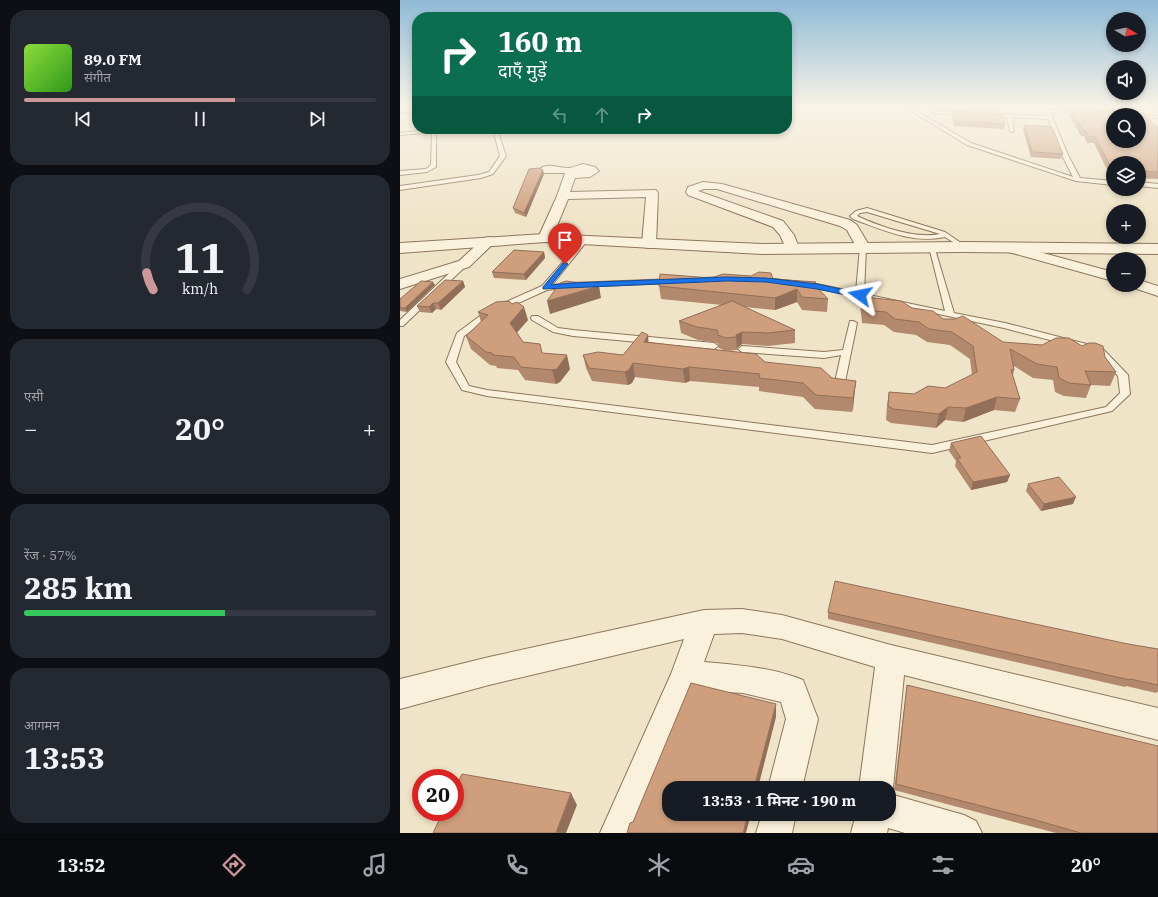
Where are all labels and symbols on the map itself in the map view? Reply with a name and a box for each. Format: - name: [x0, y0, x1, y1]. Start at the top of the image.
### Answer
- north arrow: [1106, 12, 1146, 52]
- pin: [548, 223, 582, 264]
- position arrow: [839, 274, 881, 316]
- speed limit sign: 20: [412, 769, 464, 821]

